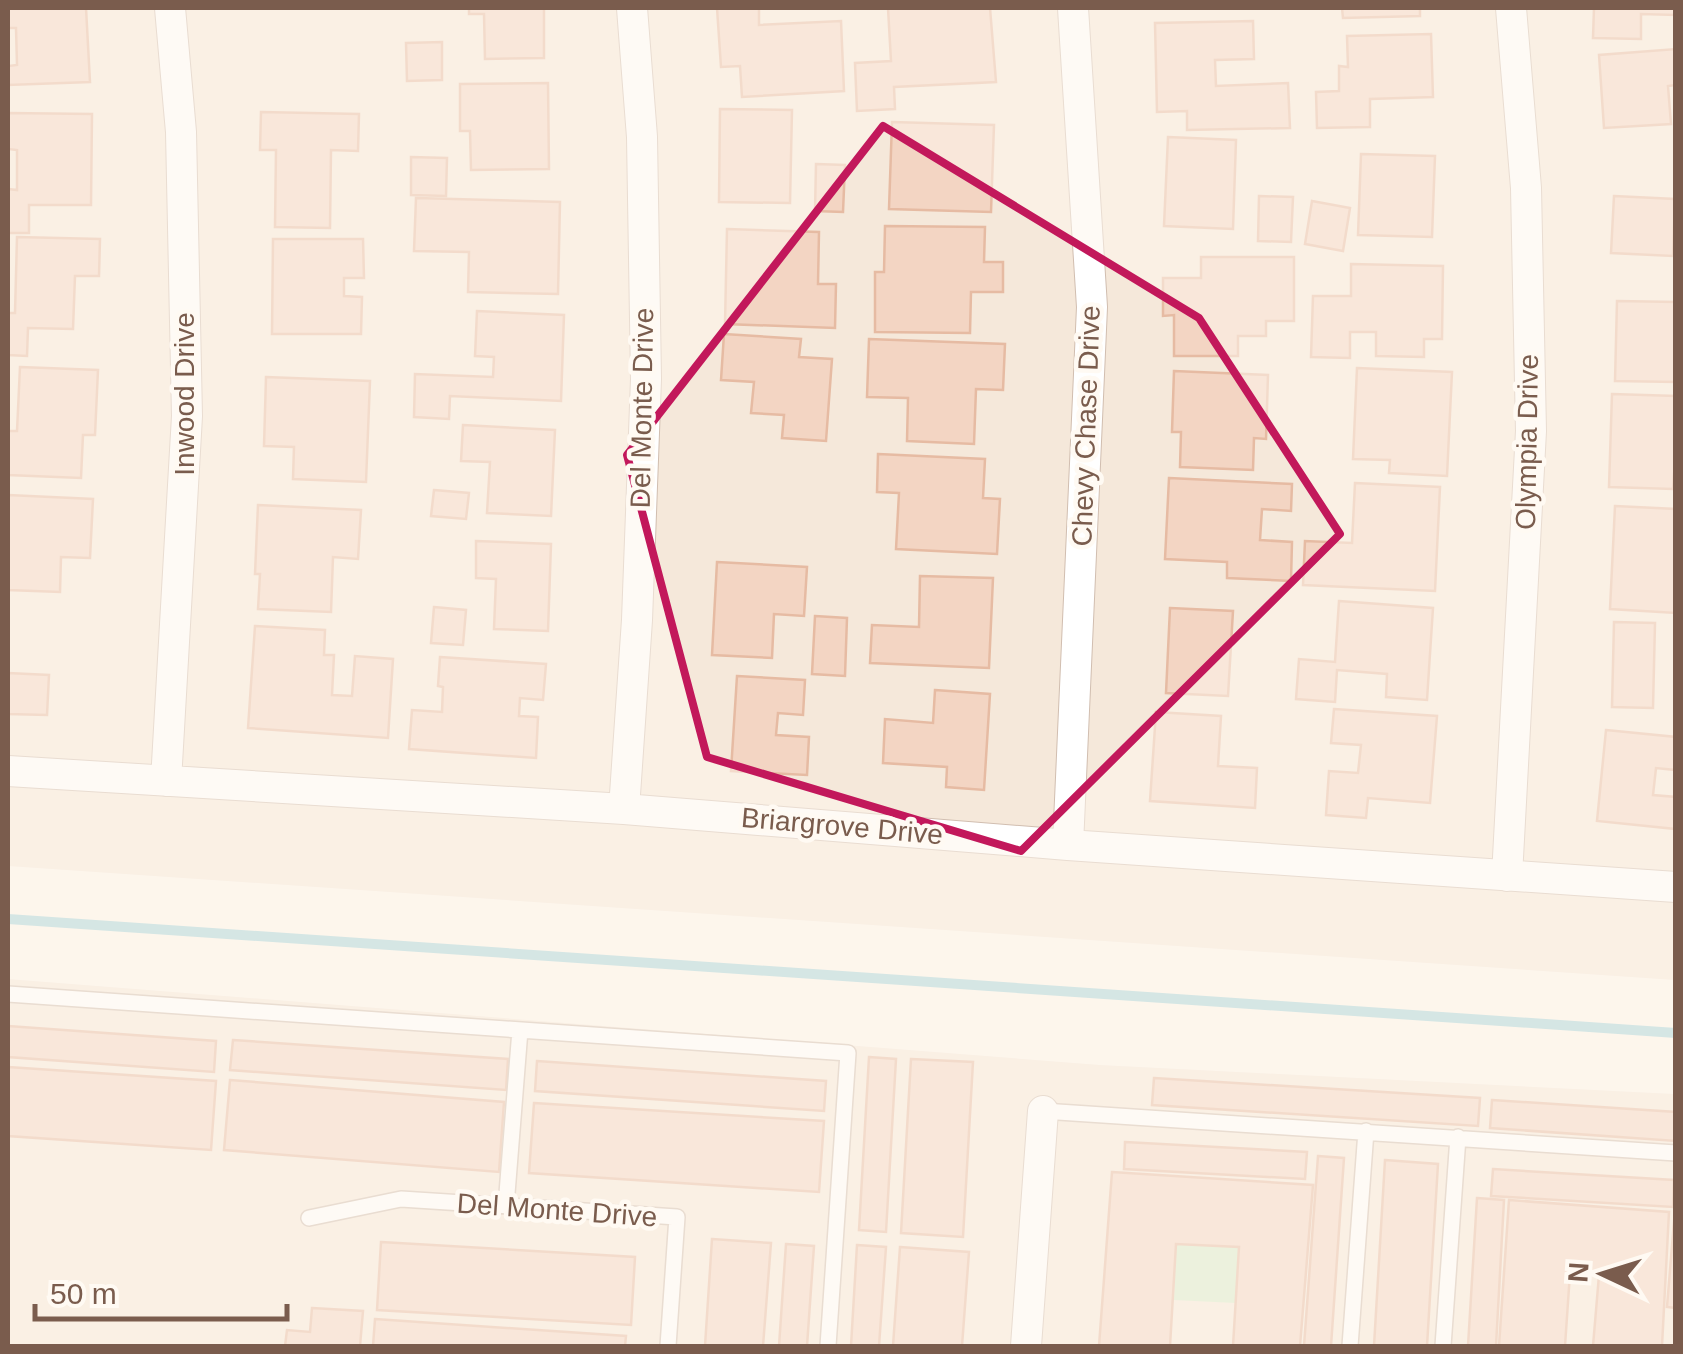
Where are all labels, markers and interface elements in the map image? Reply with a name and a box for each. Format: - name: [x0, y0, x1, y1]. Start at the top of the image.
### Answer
- street label: Chevy Chase Drive: [1066, 305, 1106, 547]
- street label: Del Monte Drive: [625, 307, 659, 509]
- street label: Inwood Drive: [169, 312, 200, 476]
- street label: Olympia Drive: [1510, 354, 1544, 530]
- street label: Briargrove Drive: [740, 802, 944, 850]
- street label: Del Monte Drive: [456, 1188, 658, 1232]
- north arrow: [1553, 1224, 1653, 1324]
- scale bar: [35, 1259, 288, 1321]
- text: N: [1562, 1261, 1595, 1283]
- text: 50 m: [50, 1277, 117, 1310]

